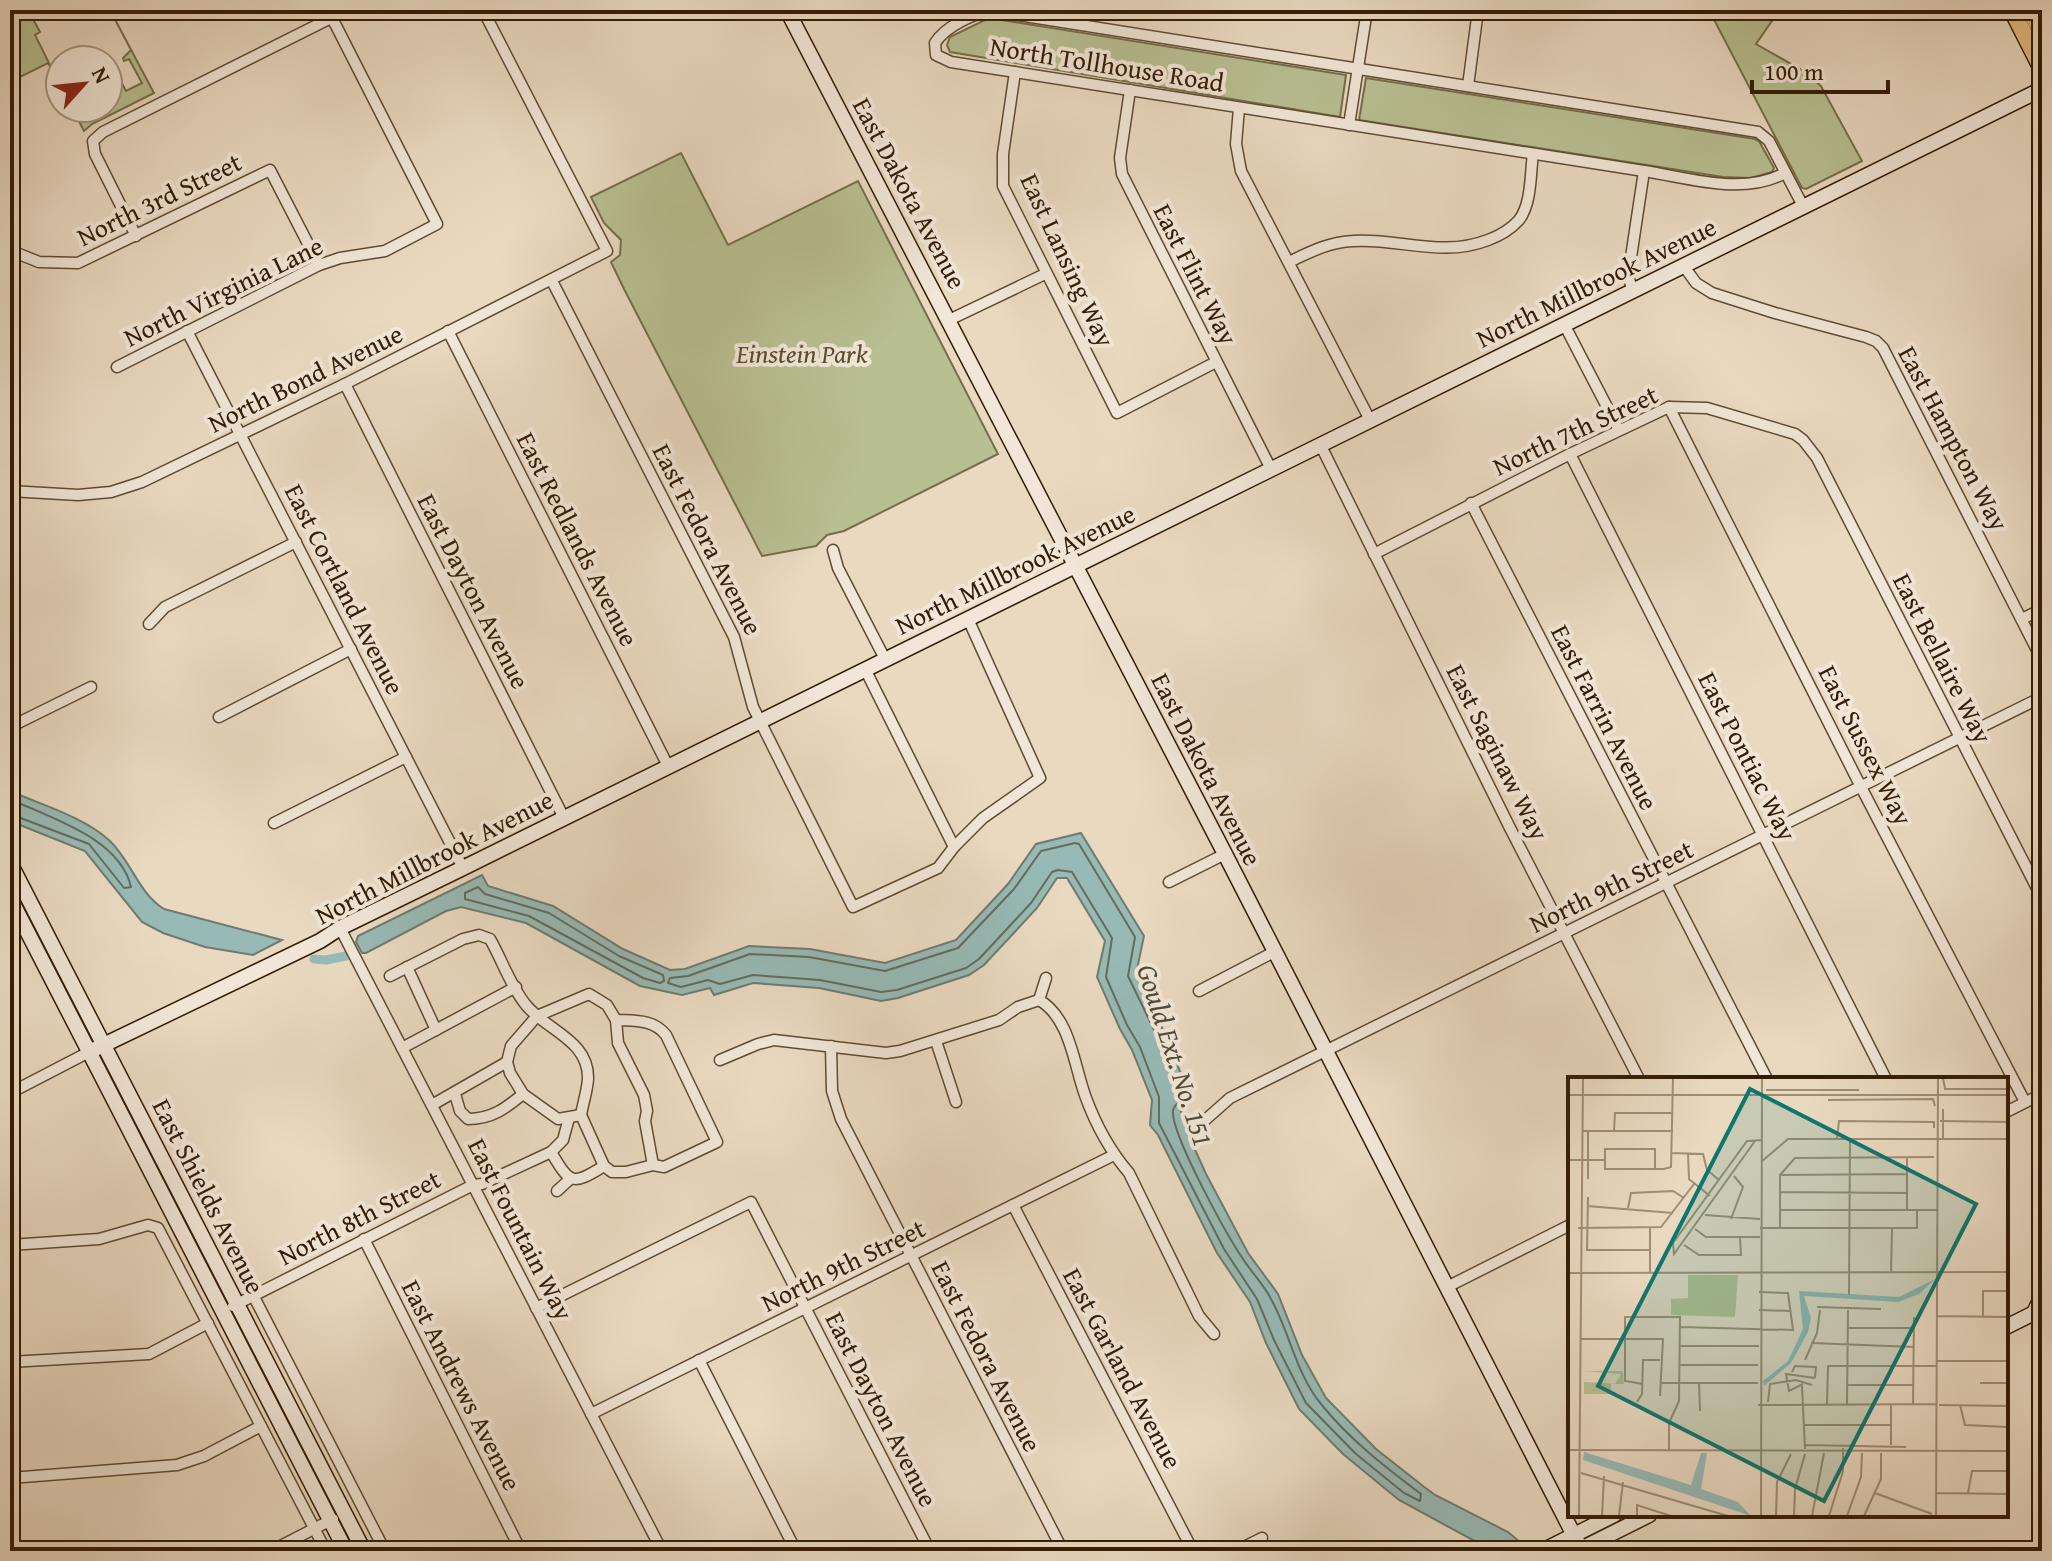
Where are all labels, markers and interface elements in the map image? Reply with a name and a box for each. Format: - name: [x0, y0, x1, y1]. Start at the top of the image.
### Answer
- street label: North Tollhouse Road: [987, 26, 1227, 102]
- north arrow: [44, 44, 124, 124]
- scale bar: [1752, 44, 1888, 94]
- text: 100 m: [1764, 54, 1824, 89]
- text: N: [84, 61, 120, 89]
- street label: East Dakota Avenue: [843, 90, 977, 296]
- street label: North 3rd Street: [70, 142, 248, 256]
- street label: East Lansing Way: [1011, 167, 1125, 353]
- street label: East Flint Way: [1144, 197, 1248, 351]
- street label: North Millbrook Avenue: [1469, 207, 1723, 357]
- street label: North Virginia Lane: [117, 226, 329, 356]
- street label: North Bond Avenue: [201, 314, 409, 442]
- park label: Einstein Park: [735, 334, 868, 373]
- street label: East Hampton Way: [1889, 339, 2019, 538]
- street label: North 7th Street: [1486, 375, 1664, 485]
- street label: East Redlands Avenue: [507, 425, 649, 653]
- street label: East Fedora Avenue: [643, 437, 773, 641]
- street label: East Cortland Avenue: [275, 477, 415, 701]
- street label: East Dayton Avenue: [408, 487, 540, 695]
- street label: North Millbrook Avenue: [888, 494, 1142, 644]
- street label: East Bellaire Way: [1883, 566, 2003, 750]
- street label: East Farrin Avenue: [1541, 617, 1669, 817]
- street label: East Saginaw Way: [1437, 657, 1559, 847]
- street label: East Sussex Way: [1809, 658, 1923, 832]
- street label: East Pontiac Way: [1689, 665, 1807, 847]
- street label: East Dakota Avenue: [1142, 666, 1272, 872]
- street label: North Millbrook Avenue: [308, 780, 560, 934]
- street label: North 9th Street: [1522, 829, 1700, 943]
- water label: Gould Ext. No. 151: [1127, 959, 1225, 1151]
- inset map: [1568, 1077, 2008, 1517]
- street label: East Shields Avenue: [143, 1092, 275, 1300]
- street label: East Fountain Way: [458, 1131, 584, 1327]
- street label: North 8th Street: [271, 1159, 447, 1275]
- street label: North 9th Street: [754, 1208, 932, 1322]
- street label: East Fedora Avenue: [922, 1254, 1052, 1458]
- street label: East Garland Avenue: [1054, 1261, 1192, 1475]
- street label: East Andrews Avenue: [392, 1273, 532, 1497]
- street label: East Dayton Avenue: [816, 1305, 948, 1513]

